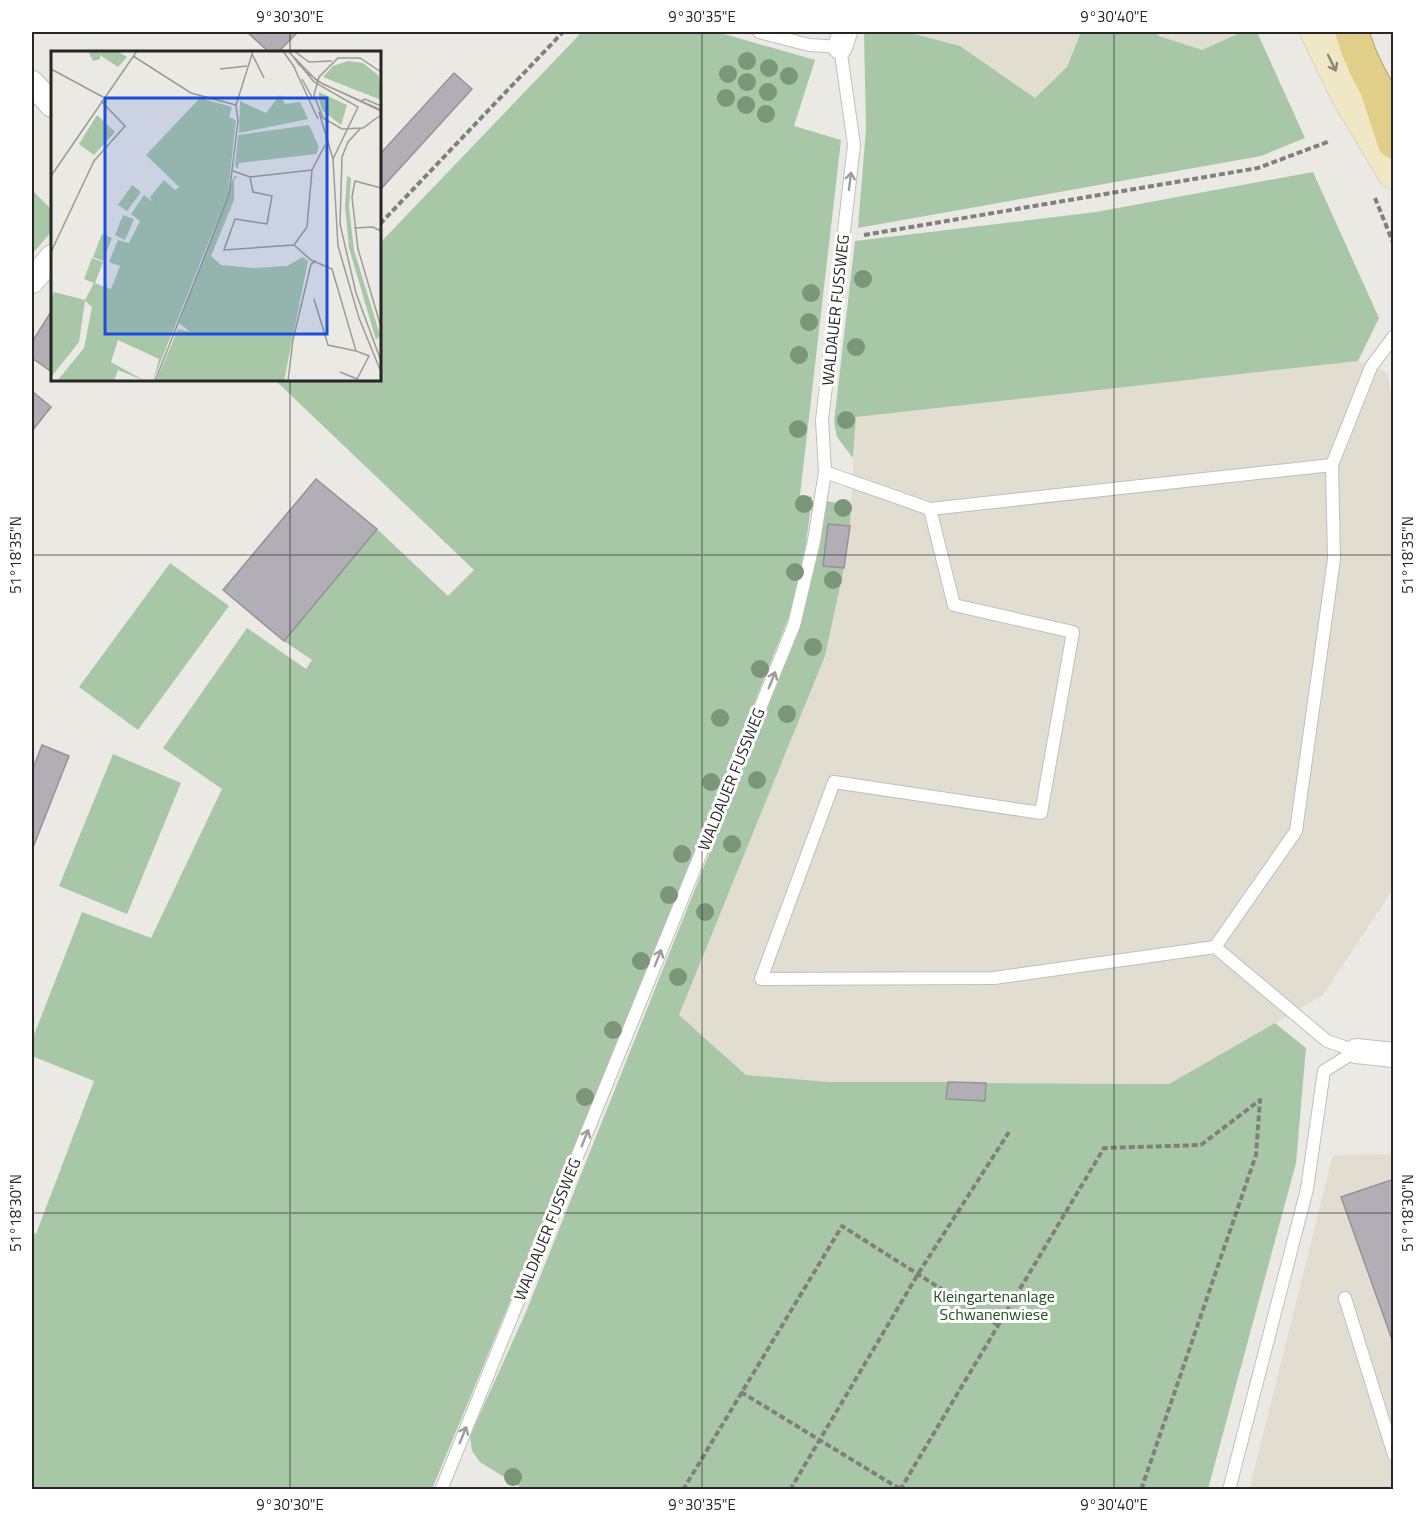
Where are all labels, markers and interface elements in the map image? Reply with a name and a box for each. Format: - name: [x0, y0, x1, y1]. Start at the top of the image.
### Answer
- text: 9°30'30"E: [256, 5, 324, 28]
- text: 9°30'35"E: [668, 5, 736, 28]
- text: 9°30'40"E: [1080, 5, 1148, 28]
- inset map: [51, 51, 381, 381]
- one-way arrow: [1327, 53, 1339, 71]
- one-way arrow: [845, 171, 856, 191]
- street label: WALDAUER FUSSWEG: [815, 233, 855, 387]
- text: 51°18'35"N: [4, 516, 27, 594]
- text: 51°18'35"N: [1396, 516, 1419, 594]
- one-way arrow: [767, 671, 778, 690]
- street label: WALDAUER FUSSWEG: [691, 704, 771, 854]
- one-way arrow: [653, 949, 664, 967]
- one-way arrow: [580, 1129, 591, 1148]
- street label: WALDAUER FUSSWEG: [507, 1154, 587, 1304]
- text: 51°18'30"N: [4, 1174, 27, 1252]
- text: 51°18'30"N: [1396, 1174, 1419, 1252]
- park label: Kleingartenanlage Schwanenwiese: [933, 1284, 1055, 1326]
- one-way arrow: [458, 1427, 469, 1445]
- text: 9°30'30"E: [256, 1493, 324, 1516]
- text: 9°30'35"E: [668, 1493, 736, 1516]
- text: 9°30'40"E: [1080, 1493, 1148, 1516]

